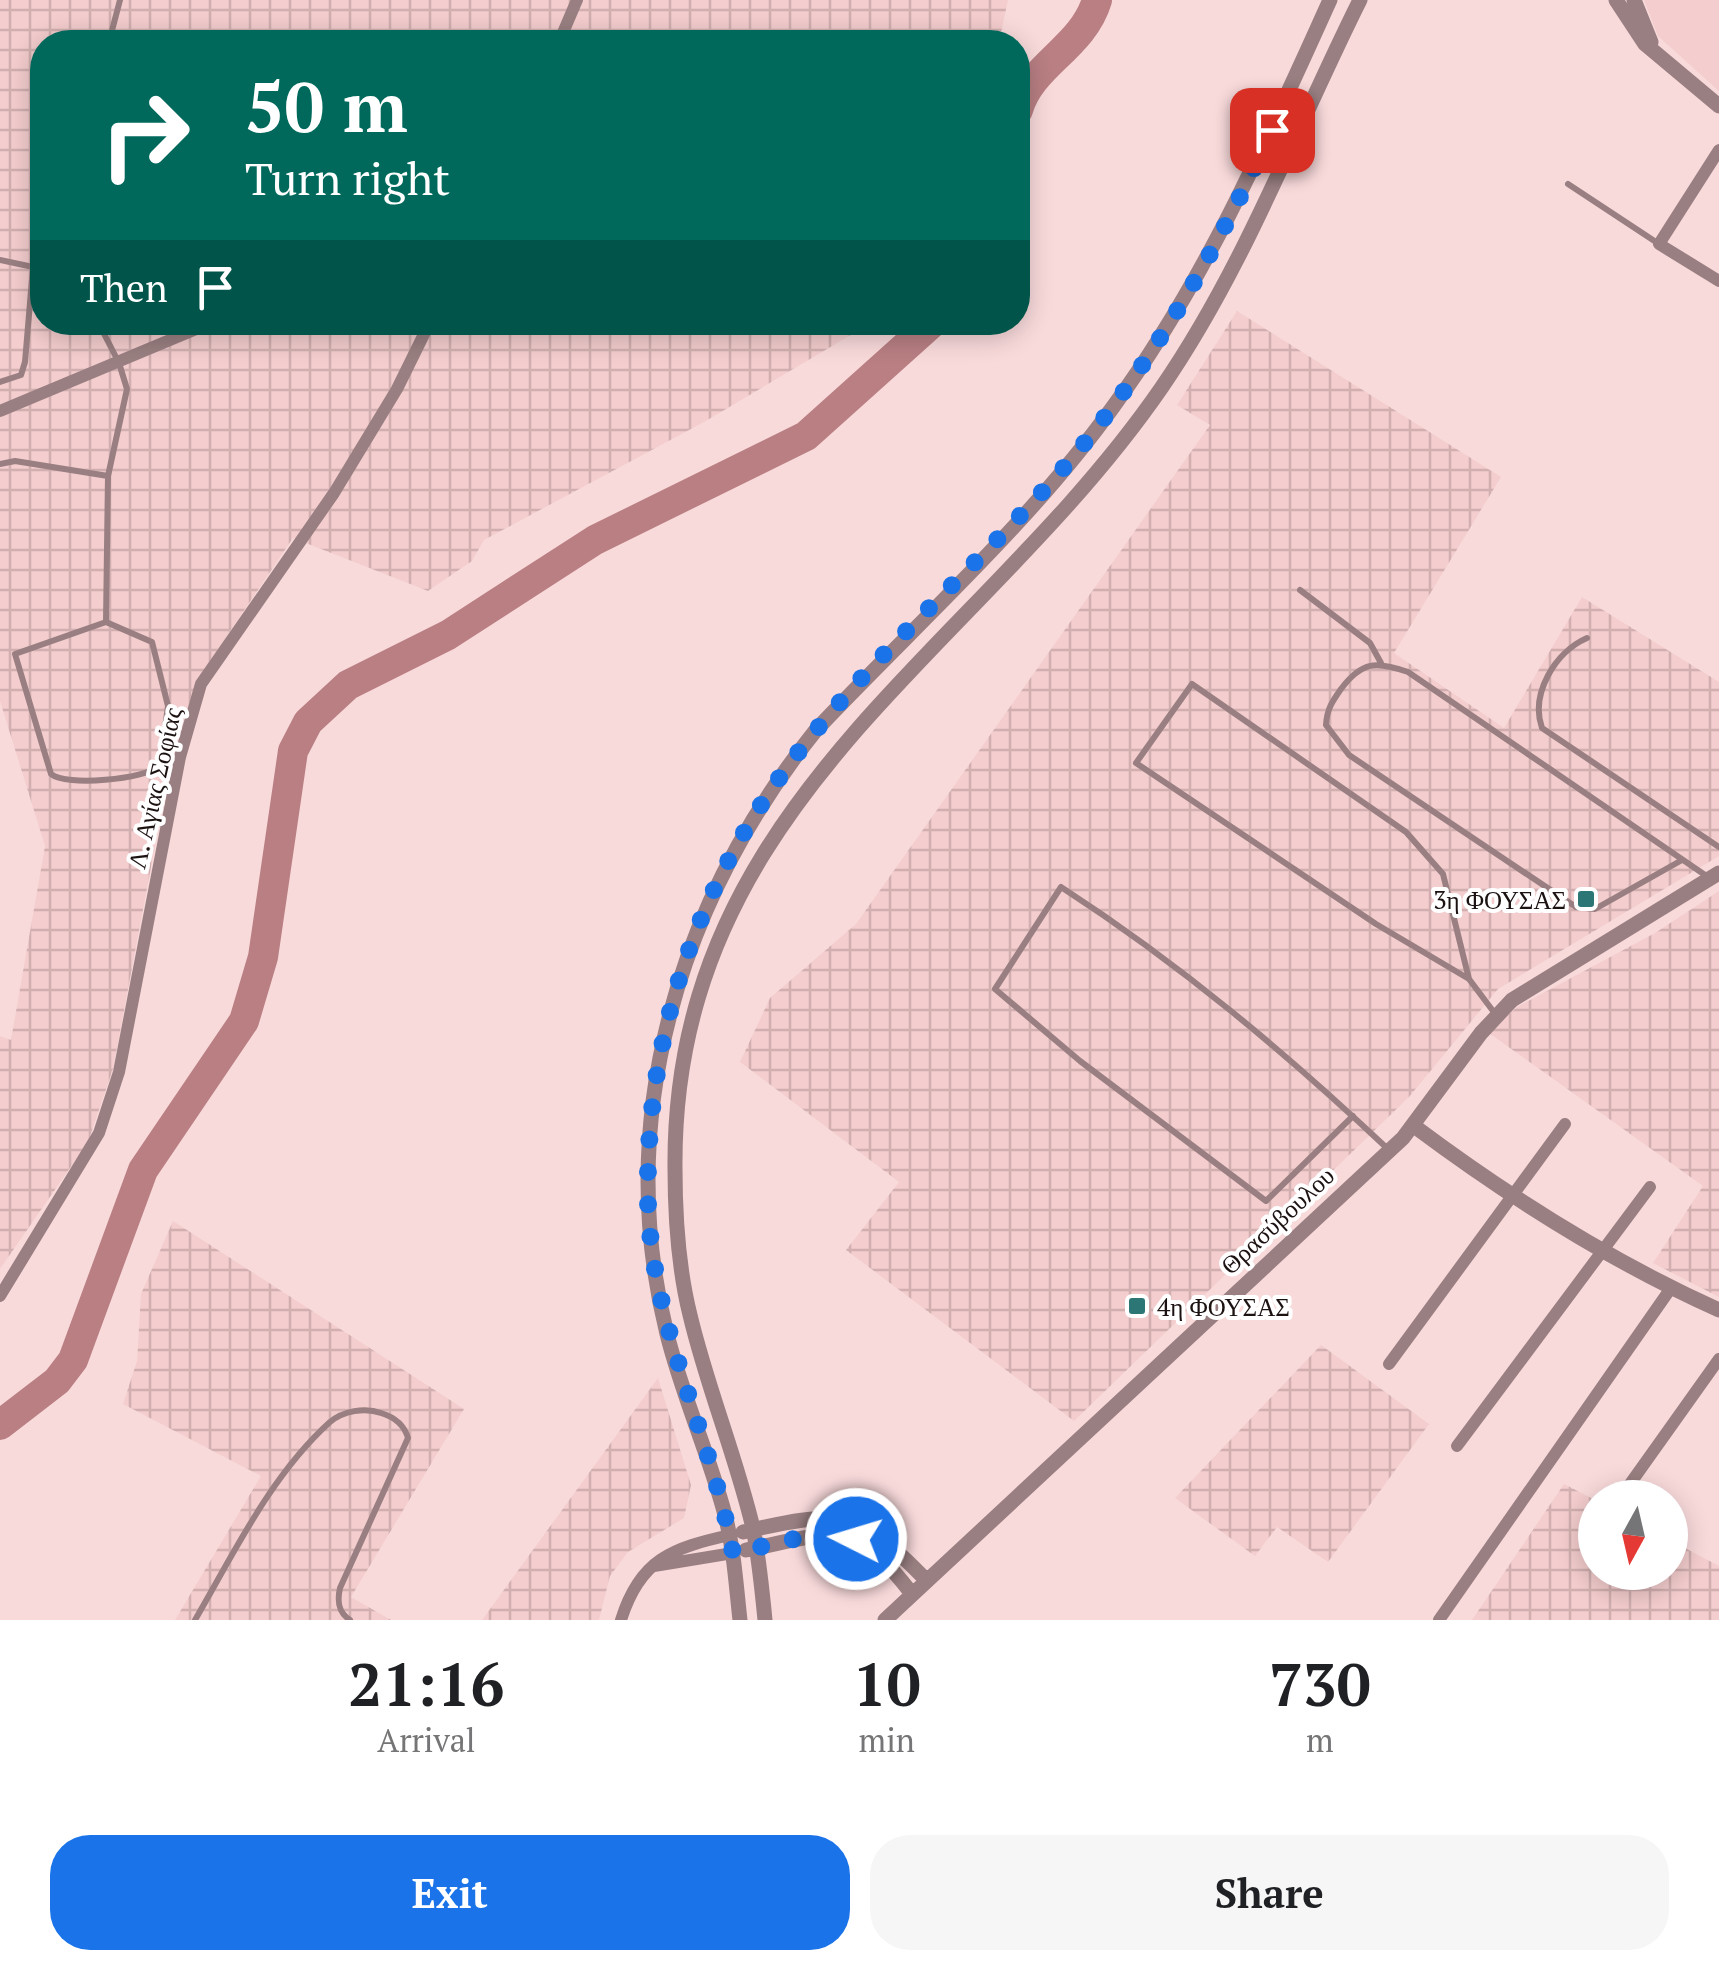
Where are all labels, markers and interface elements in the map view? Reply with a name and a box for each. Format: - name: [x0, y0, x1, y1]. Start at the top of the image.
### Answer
- text: 50 m: [245, 59, 408, 152]
- icon: right: [80, 70, 210, 200]
- pin: [1230, 88, 1315, 173]
- icon: arrive: [1245, 103, 1300, 158]
- text: Turn right: [245, 148, 450, 208]
- icon: arrive: [188, 260, 243, 315]
- text: Then: [80, 263, 168, 313]
- street label: Λ. Αγίας Σοφίας: [119, 704, 189, 872]
- place label: 3η ΦΟΥΣΑΣ: [1433, 883, 1566, 916]
- marker: 3η ΦΟΥΣΑΣ: [1575, 888, 1597, 910]
- street label: Θρασύβουλου: [1213, 1159, 1341, 1281]
- place label: 4η ΦΟΥΣΑΣ: [1157, 1290, 1290, 1323]
- marker: 4η ΦΟΥΣΑΣ: [1126, 1295, 1148, 1317]
- north arrow: [1578, 1480, 1688, 1590]
- map controls: [1578, 1480, 1688, 1590]
- position arrow: [804, 1487, 908, 1591]
- text: 21:16: [348, 1644, 505, 1723]
- text: 10: [853, 1644, 921, 1723]
- text: 730: [1269, 1644, 1371, 1723]
- text: Arrival: [377, 1719, 475, 1761]
- text: min: [859, 1719, 915, 1761]
- text: m: [1306, 1719, 1334, 1761]
- button: Exit: [50, 1835, 850, 1950]
- button: Share: [870, 1835, 1669, 1950]

